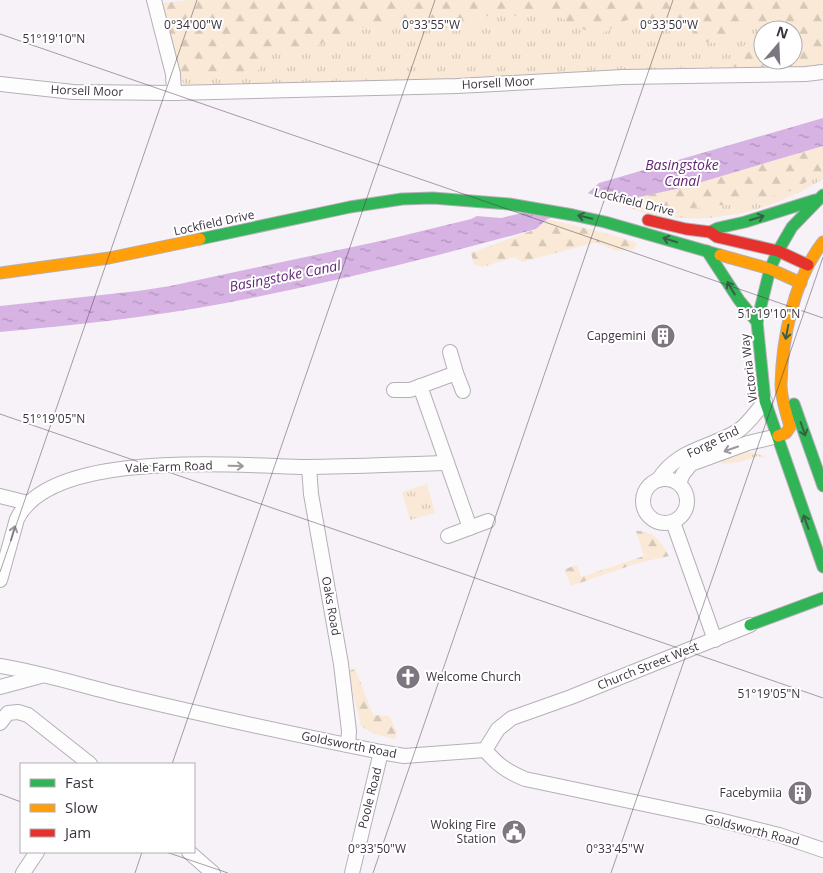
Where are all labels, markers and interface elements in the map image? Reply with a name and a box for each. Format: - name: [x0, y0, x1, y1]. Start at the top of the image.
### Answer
- text: 0°34'00"W: [164, 16, 222, 33]
- text: 0°33'55"W: [402, 16, 460, 33]
- text: 0°33'50"W: [640, 16, 698, 33]
- north arrow: [753, 20, 803, 70]
- text: N: [774, 21, 791, 43]
- text: 51°19'10"N: [23, 30, 85, 47]
- street label: Horsell Moor: [461, 72, 535, 93]
- street label: Horsell Moor: [50, 81, 124, 100]
- water label: Basingstoke Canal: [645, 155, 719, 190]
- street label: Lockfield Drive: [592, 183, 676, 220]
- street label: Lockfield Drive: [172, 206, 256, 239]
- one-way arrow: [577, 212, 593, 222]
- one-way arrow: [748, 213, 764, 223]
- one-way arrow: [662, 235, 678, 245]
- water label: Basingstoke Canal: [228, 255, 343, 296]
- one-way arrow: [726, 281, 736, 295]
- text: 51°19'10"N: [738, 305, 800, 322]
- building icon: Capgemini: [650, 323, 676, 349]
- one-way arrow: [782, 324, 791, 340]
- place label: Capgemini: [587, 327, 646, 344]
- street label: Victoria Way: [736, 332, 761, 403]
- text: 51°19'05"N: [23, 410, 85, 427]
- one-way arrow: [799, 420, 808, 436]
- street label: Forge End: [684, 422, 742, 461]
- one-way arrow: [723, 445, 739, 454]
- street label: Vale Farm Road: [125, 456, 213, 477]
- one-way arrow: [228, 461, 244, 471]
- one-way arrow: [801, 514, 810, 530]
- one-way arrow: [9, 525, 18, 541]
- street label: Oaks Road: [318, 575, 345, 637]
- street label: Church Street West: [595, 637, 701, 694]
- church icon: Welcome Church: [395, 664, 421, 690]
- place label: Welcome Church: [426, 668, 521, 685]
- text: 51°19'05"N: [738, 685, 800, 702]
- street label: Goldsworth Road: [300, 727, 398, 762]
- legend: [20, 763, 195, 853]
- street label: Poole Road: [354, 765, 385, 831]
- text: Fast: [65, 772, 94, 792]
- building icon: Facebymiia: [787, 780, 813, 806]
- place label: Facebymiia: [719, 784, 782, 801]
- text: Slow: [65, 797, 98, 817]
- street label: Goldsworth Road: [703, 810, 801, 849]
- place label: Woking Fire Station: [431, 816, 496, 847]
- public building icon: Woking Fire Station: [501, 819, 527, 845]
- text: Jam: [63, 822, 91, 842]
- text: 0°33'50"W: [348, 840, 406, 857]
- text: 0°33'45"W: [586, 840, 644, 857]

